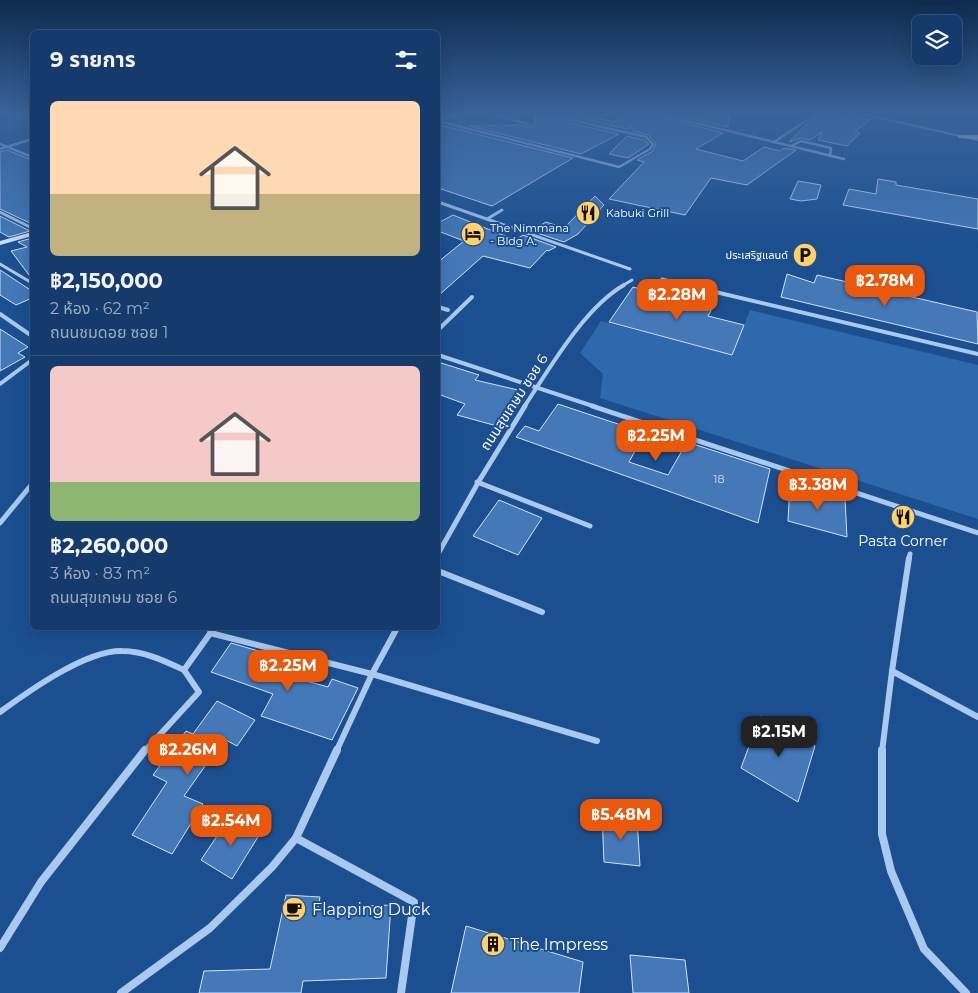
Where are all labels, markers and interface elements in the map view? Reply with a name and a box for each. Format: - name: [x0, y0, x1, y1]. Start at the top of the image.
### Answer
- map controls: [912, 15, 962, 65]
- button: layers: [912, 15, 962, 65]
- icon: filters: [392, 46, 420, 74]
- text: 9 รายการ: [50, 47, 136, 72]
- icon: home: [190, 133, 280, 223]
- restaurant icon: Kabuki Grill: [575, 200, 601, 226]
- place label: Kabuki Grill: [606, 206, 669, 220]
- hotel icon: The Nimmana - Bldg A.: [460, 221, 486, 247]
- place label: The Nimmana - Bldg A.: [490, 221, 569, 248]
- parking icon: ประเสริฐแลนด์: [792, 242, 818, 268]
- place label: ประเสริฐแลนด์: [726, 248, 788, 262]
- pin: ฿2.78M: [844, 264, 926, 307]
- text: ฿2,150,000: [50, 268, 163, 293]
- text: ฿2.78M: [856, 271, 914, 290]
- pin: ฿2.28M: [636, 278, 718, 321]
- text: ฿2.28M: [648, 285, 706, 304]
- text: 2 ห้อง · 62 m²: [50, 299, 150, 318]
- text: ถนนชมดอย ซอย 1: [50, 323, 168, 342]
- street label: ถนนสุขเกษม ซอย 6: [476, 350, 552, 454]
- icon: home: [190, 399, 280, 489]
- pin: ฿2.25M: [615, 420, 697, 462]
- text: ฿2.25M: [627, 426, 685, 445]
- pin: ฿3.38M: [777, 468, 859, 511]
- house number: 18: [714, 472, 725, 486]
- text: ฿3.38M: [789, 475, 847, 494]
- restaurant icon: Pasta Corner: [890, 504, 916, 530]
- place label: Pasta Corner: [858, 532, 948, 550]
- text: ฿2,260,000: [50, 533, 168, 558]
- text: 3 ห้อง · 83 m²: [50, 564, 150, 583]
- text: ถนนสุขเกษม ซอย 6: [50, 588, 177, 607]
- pin: ฿2.25M: [247, 650, 329, 692]
- text: ฿2.25M: [259, 656, 317, 675]
- pin: ฿2.15M: [738, 716, 820, 758]
- text: ฿2.15M: [752, 722, 806, 741]
- pin: ฿2.26M: [147, 734, 229, 776]
- text: ฿2.26M: [159, 740, 217, 759]
- pin: ฿5.48M: [580, 798, 662, 841]
- pin: ฿2.54M: [190, 804, 272, 847]
- text: ฿5.48M: [591, 805, 651, 824]
- text: ฿2.54M: [202, 811, 260, 830]
- cafe icon: Flapping Duck: [281, 896, 307, 922]
- place label: Flapping Duck: [312, 900, 431, 919]
- building icon: The Impress: [480, 931, 506, 957]
- place label: The Impress: [510, 935, 608, 954]

